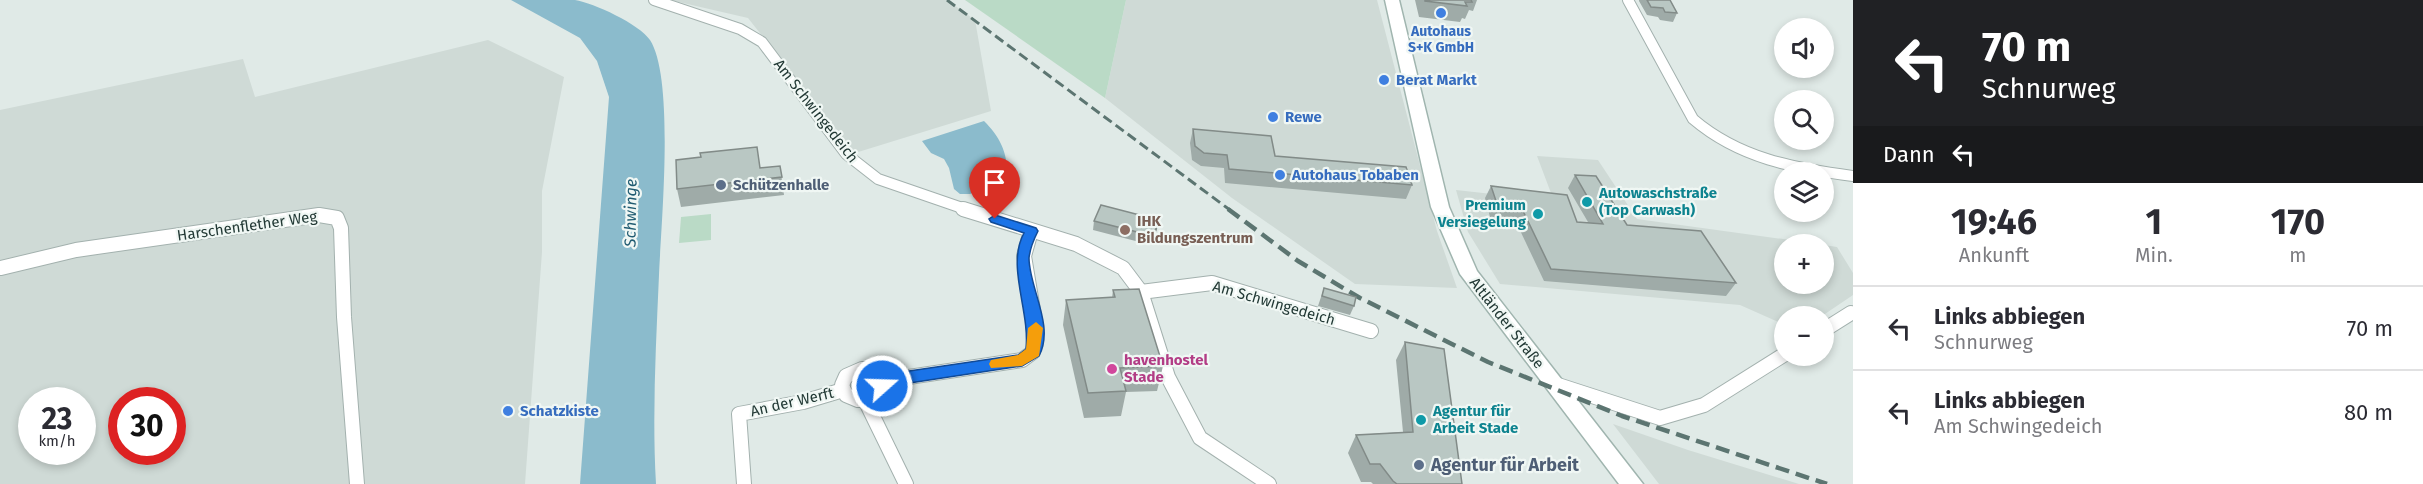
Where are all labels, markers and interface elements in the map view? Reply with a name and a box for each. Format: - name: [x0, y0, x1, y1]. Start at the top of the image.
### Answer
- marker: Autohaus S+K GmbH: [1434, 6, 1448, 20]
- map controls: [1774, 18, 1834, 366]
- button: sound: [1774, 18, 1834, 78]
- text: 70 m: [1982, 22, 2071, 72]
- place label: Autohaus S+K GmbH: [1408, 23, 1474, 56]
- icon: left: [1883, 24, 1961, 102]
- street label: Am Schwingedeich: [770, 56, 862, 166]
- place label: Berat Markt: [1396, 71, 1477, 89]
- marker: Berat Markt: [1377, 73, 1391, 87]
- text: Schnurweg: [1982, 73, 2116, 105]
- button: search: [1774, 90, 1834, 150]
- place label: Rewe: [1285, 108, 1322, 126]
- marker: Rewe: [1266, 110, 1280, 124]
- icon: left: [1947, 138, 1980, 171]
- text: Dann: [1883, 141, 1935, 168]
- pin: [969, 157, 1020, 219]
- button: layers: [1774, 162, 1834, 222]
- icon: arrive: [978, 166, 1011, 199]
- place label: Autohaus Tobaben: [1291, 166, 1419, 184]
- marker: Autohaus Tobaben: [1273, 168, 1287, 182]
- place label: Schützenhalle: [733, 176, 829, 194]
- marker: Schützenhalle: [714, 178, 728, 192]
- water label: Schwinge: [620, 179, 641, 248]
- place label: Autowaschstraße (Top Carwash): [1598, 184, 1717, 219]
- marker: Autowaschstraße (Top Carwash): [1580, 195, 1594, 209]
- place label: Premium Versiegelung: [1437, 196, 1527, 231]
- text: 19:46: [1951, 200, 2037, 244]
- text: 1: [2146, 200, 2162, 244]
- text: 170: [2271, 200, 2325, 244]
- street label: Harschenflether Weg: [176, 207, 318, 245]
- marker: Premium Versiegelung: [1531, 207, 1545, 221]
- place label: IHK Bildungszentrum: [1137, 212, 1253, 247]
- marker: IHK Bildungszentrum: [1118, 223, 1132, 237]
- button: +: [1774, 234, 1834, 294]
- text: Ankunft: [1959, 243, 2029, 267]
- text: Min.: [2135, 243, 2173, 267]
- text: m: [2289, 243, 2306, 267]
- street label: Altländer Straße: [1466, 274, 1548, 372]
- street label: Am Schwingedeich: [1211, 277, 1337, 329]
- text: Links abbiegen: [1934, 303, 2085, 330]
- button: −: [1774, 306, 1834, 366]
- icon: left: [1883, 312, 1916, 345]
- text: 70 m: [2347, 315, 2393, 342]
- text: Schnurweg: [1934, 330, 2033, 354]
- place label: havenhostel Stade: [1124, 351, 1209, 386]
- position arrow: [850, 354, 914, 418]
- marker: havenhostel Stade: [1105, 362, 1119, 376]
- street label: An der Werft: [749, 384, 836, 420]
- speed limit sign: 30: [108, 387, 186, 465]
- text: Links abbiegen: [1934, 387, 2085, 414]
- icon: left: [1883, 396, 1916, 429]
- text: 80 m: [2344, 399, 2393, 426]
- text: 23: [42, 401, 72, 437]
- place label: Schatzkiste: [520, 402, 599, 420]
- place label: Agentur für Arbeit Stade: [1432, 402, 1518, 437]
- marker: Schatzkiste: [501, 404, 515, 418]
- marker: Agentur für Arbeit Stade: [1414, 413, 1428, 427]
- text: Am Schwingedeich: [1934, 414, 2103, 438]
- text: km/h: [38, 432, 76, 450]
- place label: Agentur für Arbeit: [1430, 454, 1580, 476]
- marker: Agentur für Arbeit: [1412, 458, 1426, 472]

